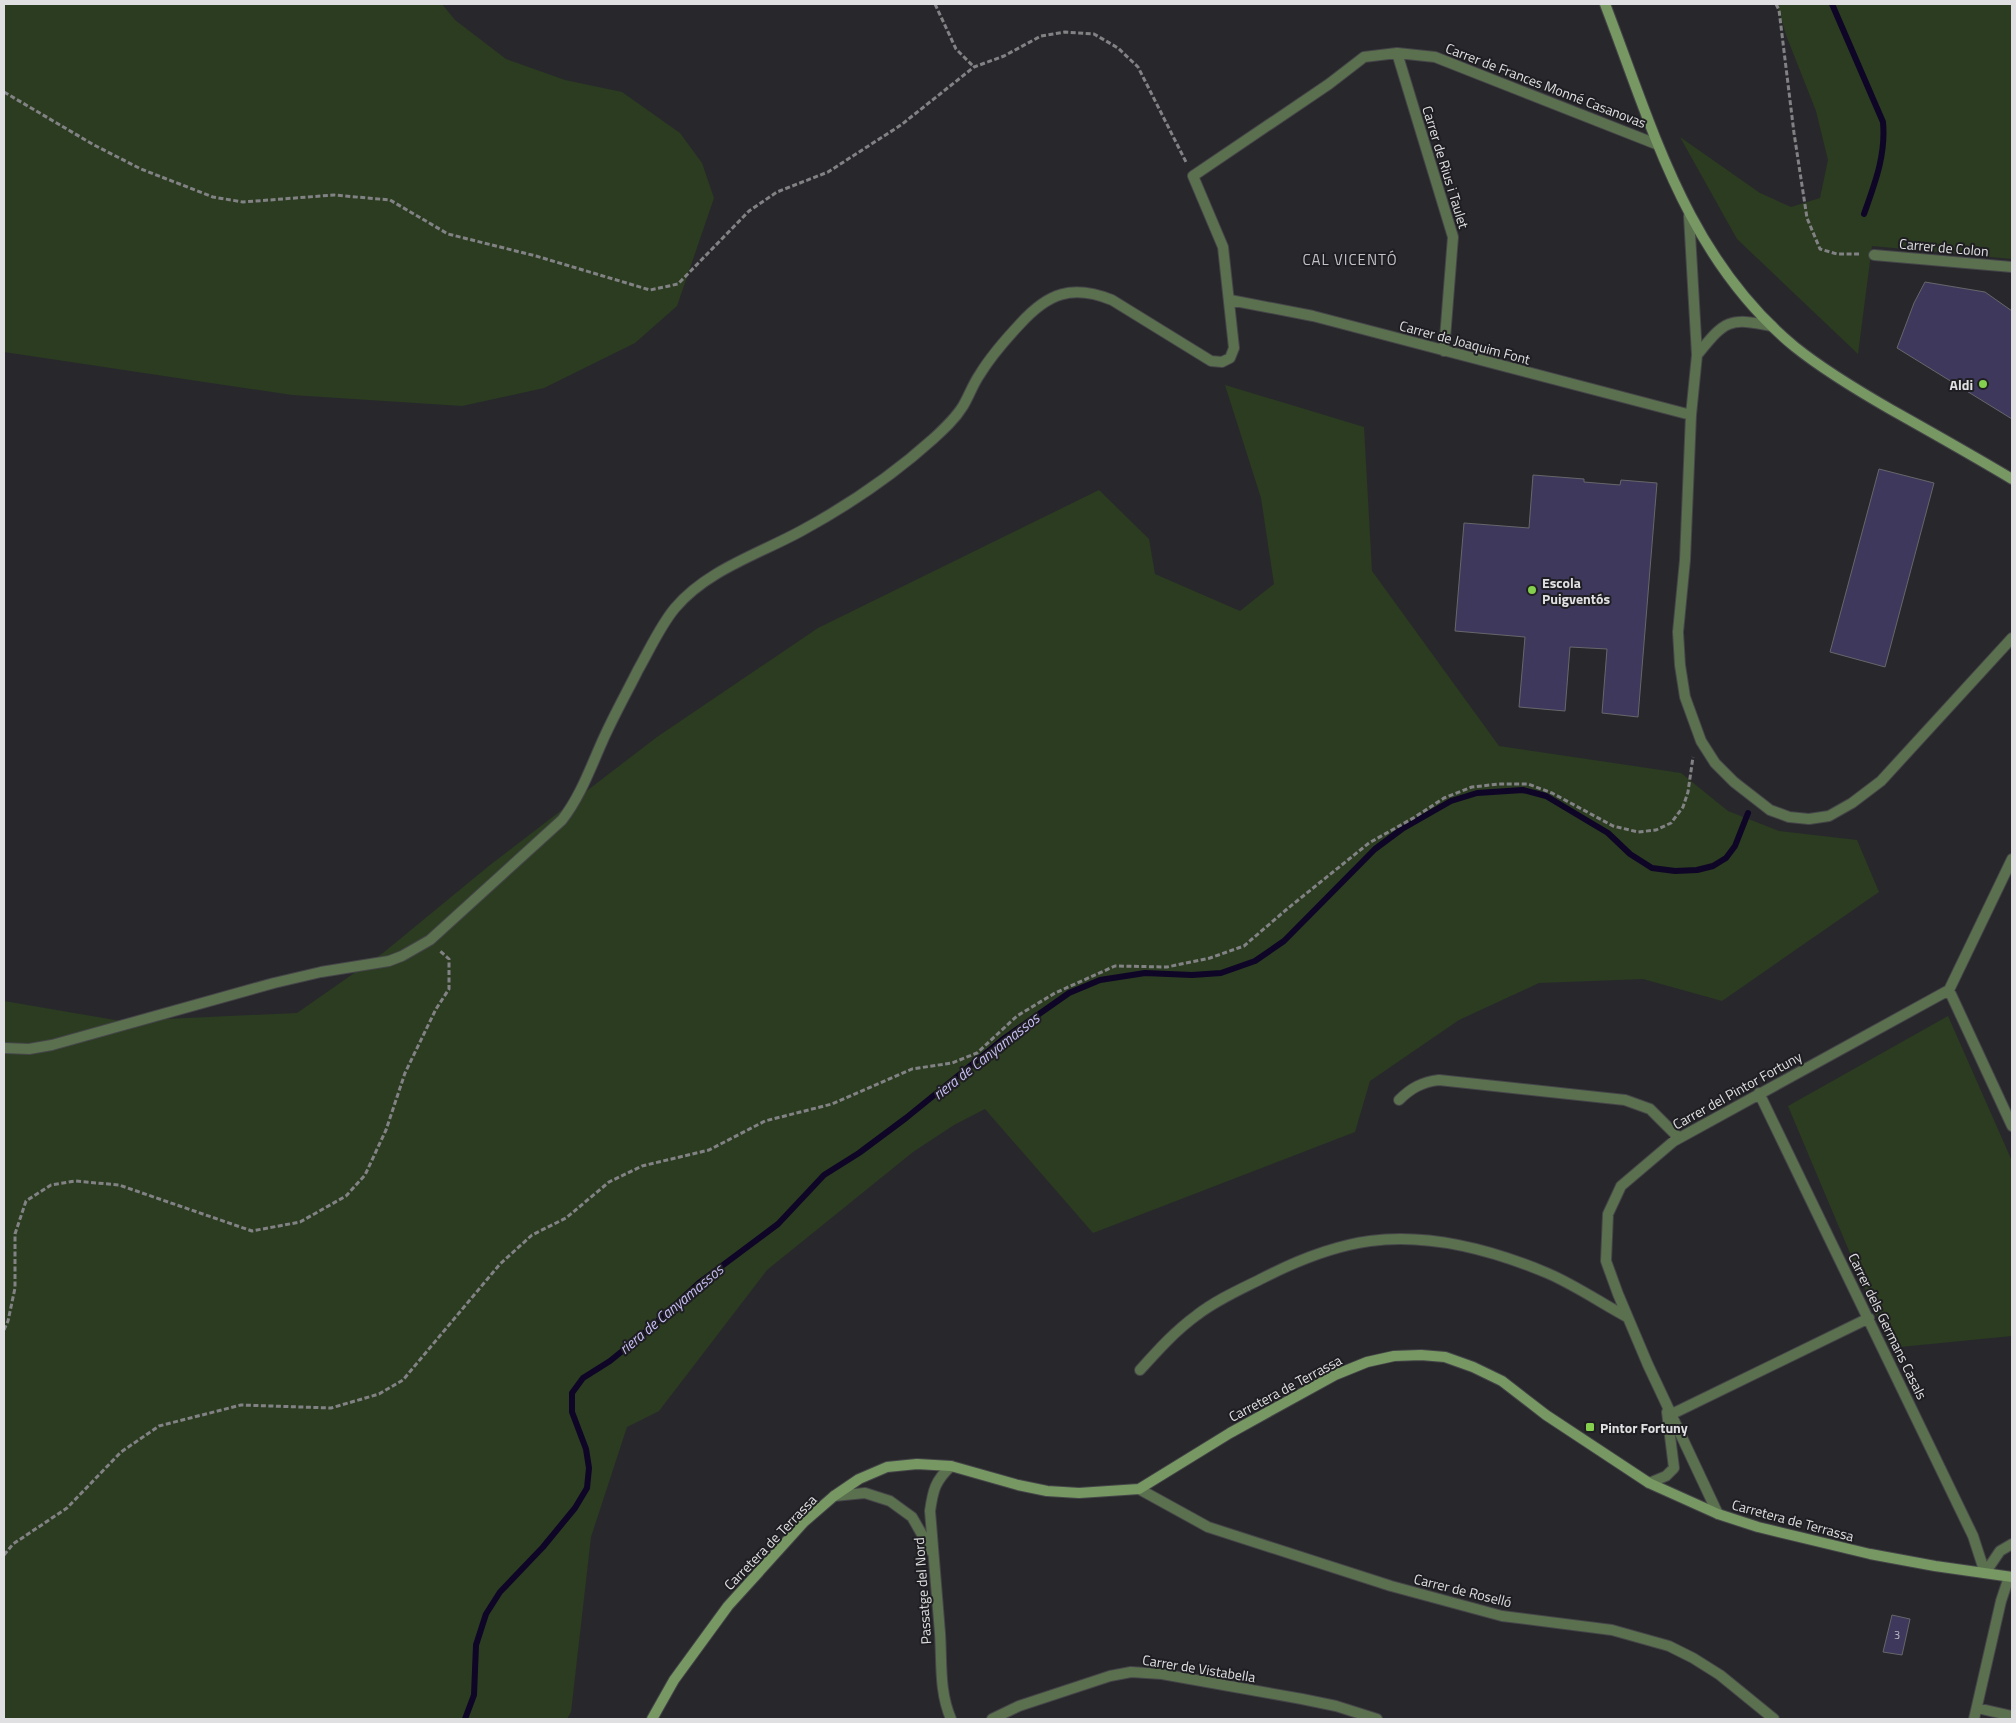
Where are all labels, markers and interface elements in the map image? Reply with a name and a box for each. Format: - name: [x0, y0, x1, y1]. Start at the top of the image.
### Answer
- street label: Carrer de Frances Monné Casanovas: [1443, 37, 1649, 133]
- street label: Carrer de Rius i Taulet: [1417, 103, 1475, 231]
- street label: Carrer de Colon: [1898, 233, 1990, 261]
- district label: CAL VICENTÓ: [1302, 248, 1398, 271]
- street label: Carrer de Joaquim Font: [1397, 314, 1533, 370]
- place label: Aldi: [1949, 374, 1973, 395]
- marker: Aldi: [1977, 378, 1989, 390]
- place label: Escola Puigventós: [1542, 572, 1610, 609]
- marker: Escola Puigventós: [1526, 584, 1538, 596]
- water label: riera de Canyamassos: [928, 1006, 1046, 1105]
- street label: Carrer del Pintor Fortuny: [1669, 1046, 1806, 1134]
- street label: Carrer dels Germans Casals: [1843, 1249, 1933, 1403]
- water label: riera de Canyamassos: [614, 1257, 729, 1360]
- street label: Carretera de Terrassa: [1225, 1349, 1345, 1427]
- place label: Pintor Fortuny: [1600, 1417, 1688, 1438]
- marker: Pintor Fortuny: [1584, 1421, 1596, 1433]
- street label: Carretera de Terrassa: [719, 1490, 821, 1594]
- street label: Carretera de Terrassa: [1730, 1494, 1856, 1546]
- street label: Passatge del Nord: [908, 1537, 936, 1645]
- street label: Carrer de Roselló: [1412, 1568, 1514, 1612]
- house number: 3: [1894, 1627, 1900, 1643]
- street label: Carrer de Vistabella: [1141, 1649, 1257, 1687]

